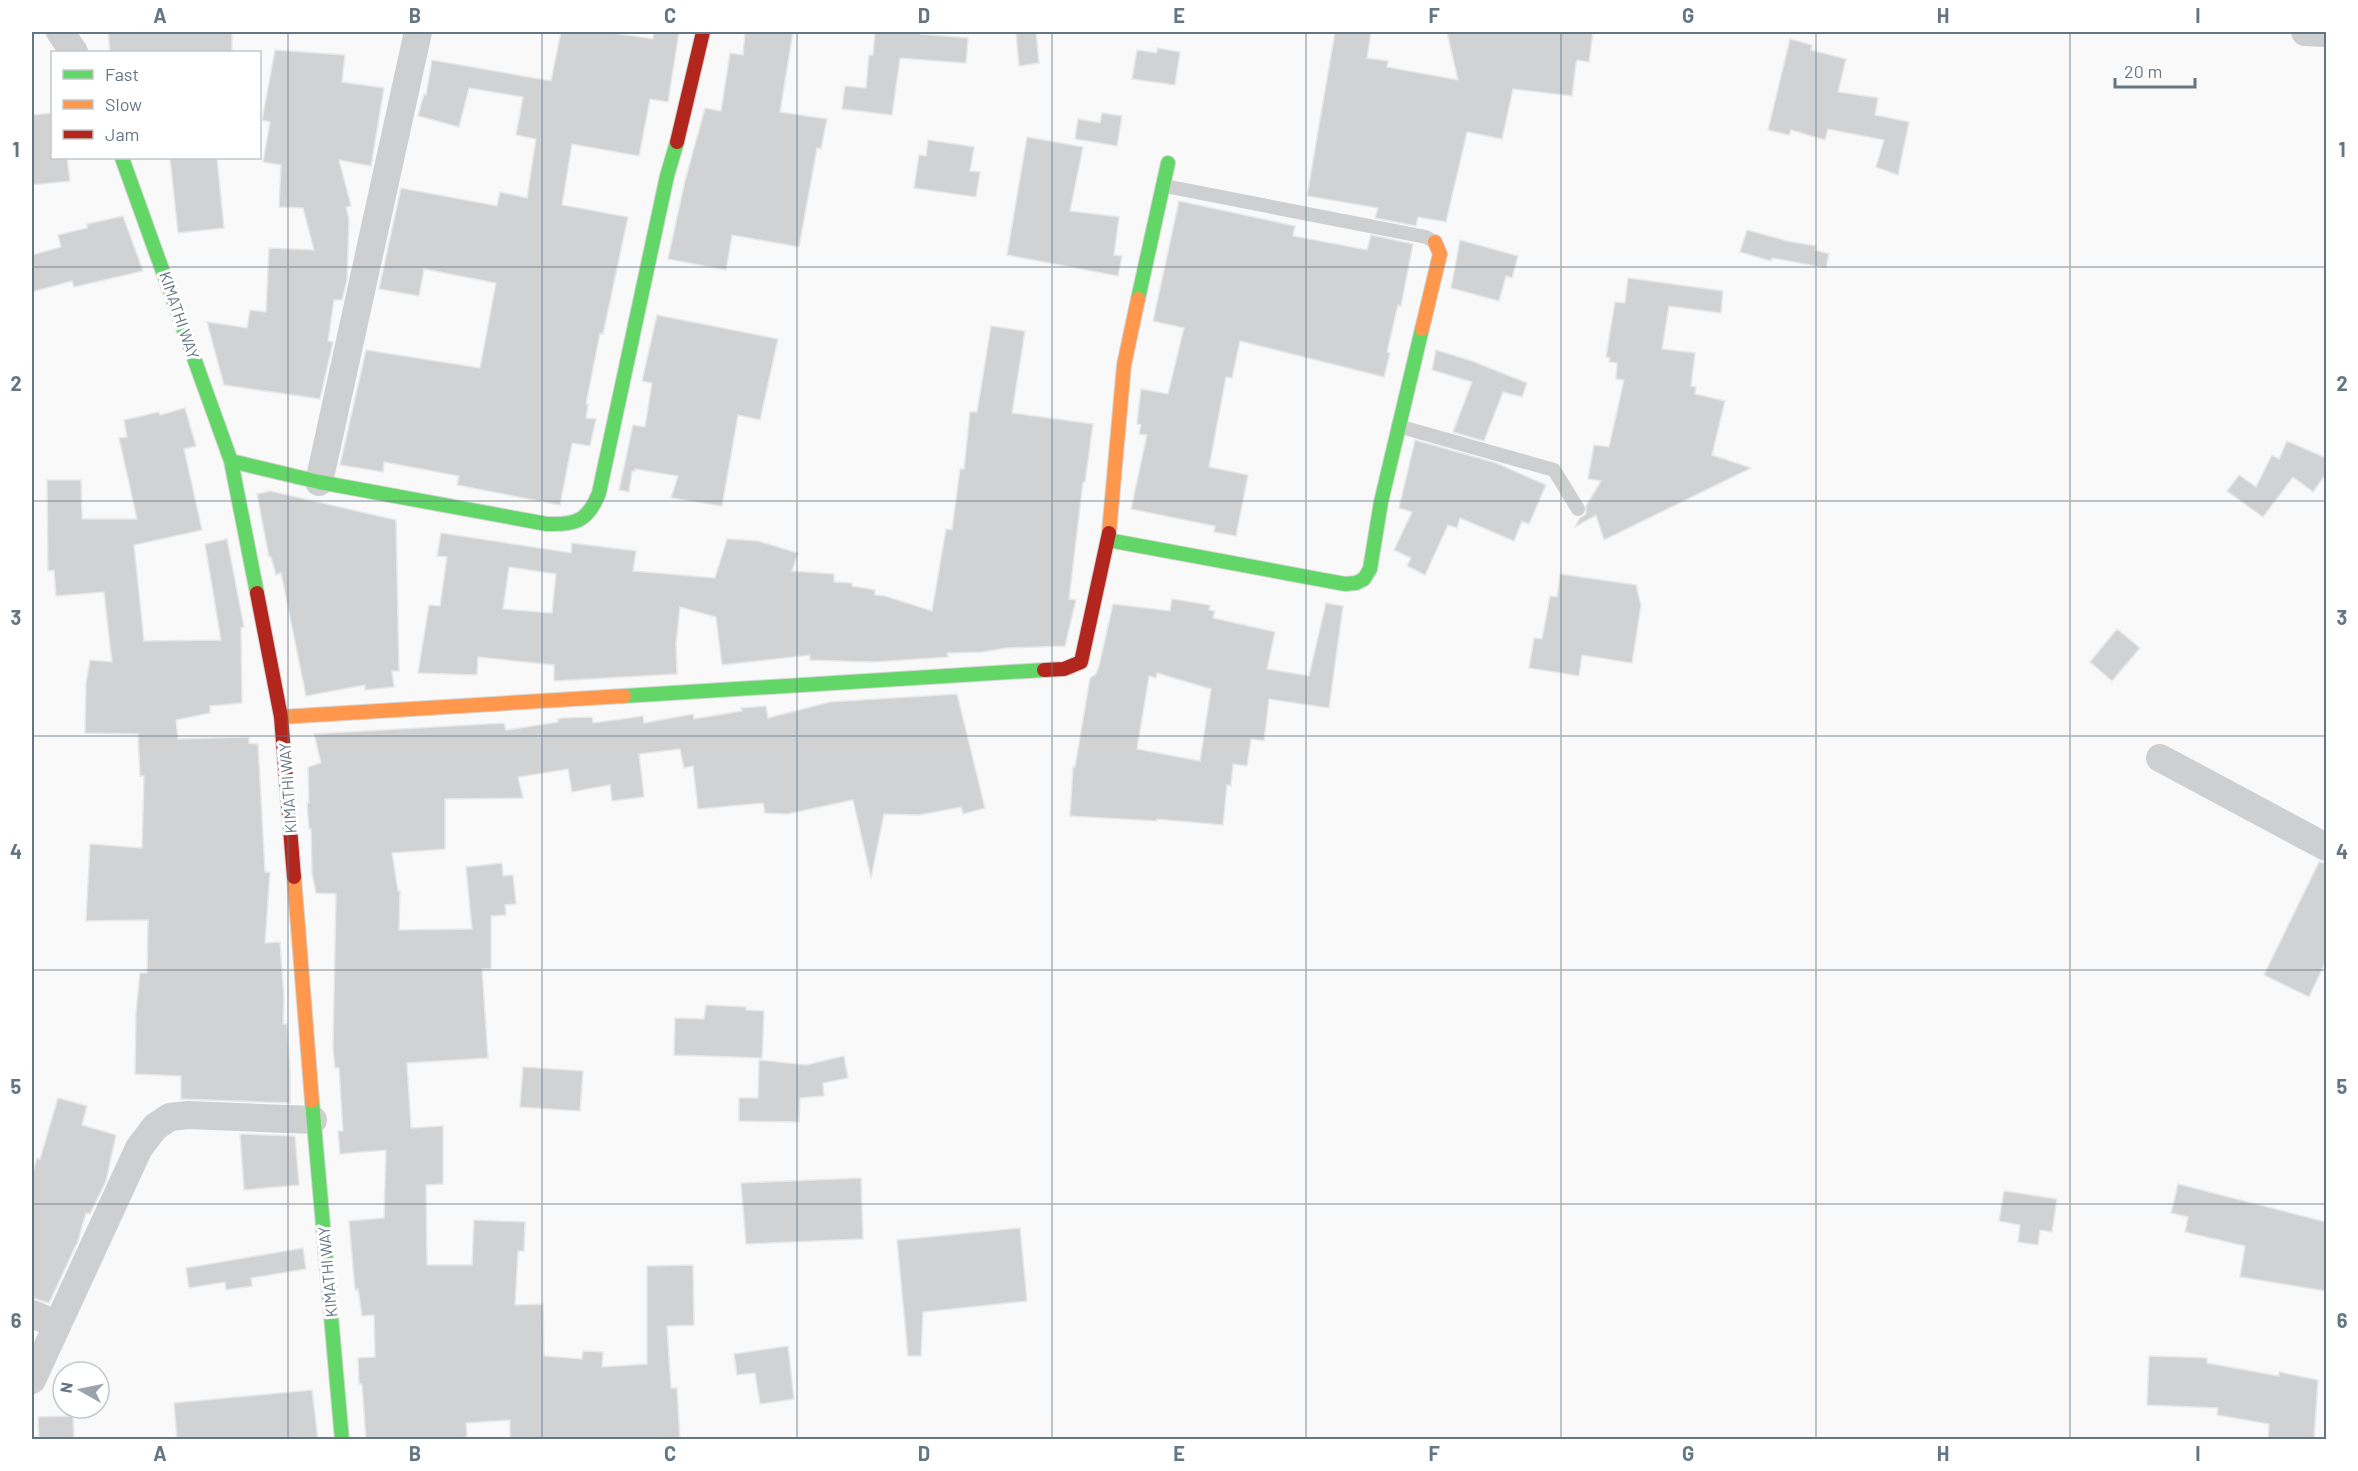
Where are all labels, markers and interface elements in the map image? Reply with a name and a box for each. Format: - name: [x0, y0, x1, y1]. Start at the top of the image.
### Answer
- text: A: [153, 3, 167, 27]
- text: B: [409, 3, 421, 27]
- text: C: [664, 3, 676, 27]
- text: D: [918, 3, 930, 27]
- text: E: [1173, 3, 1185, 27]
- text: F: [1428, 3, 1440, 27]
- text: G: [1682, 3, 1694, 27]
- text: H: [1937, 3, 1949, 27]
- text: I: [2195, 3, 2201, 27]
- legend: [51, 51, 261, 159]
- scale bar: [2115, 51, 2194, 89]
- text: 20 m: [2124, 60, 2162, 82]
- text: Fast: [105, 63, 139, 85]
- text: Slow: [105, 93, 142, 115]
- text: Jam: [105, 123, 139, 145]
- text: 1: [12, 137, 20, 161]
- text: 1: [2338, 137, 2346, 161]
- street label: KIMATHI WAY: [156, 269, 204, 361]
- text: 2: [10, 371, 22, 395]
- text: 2: [2336, 371, 2348, 395]
- text: 3: [11, 605, 21, 629]
- text: 3: [2337, 605, 2347, 629]
- street label: KIMATHI WAY: [274, 742, 300, 834]
- text: 4: [10, 839, 22, 863]
- text: 4: [2336, 839, 2348, 863]
- text: 5: [11, 1074, 22, 1098]
- text: 5: [2337, 1074, 2348, 1098]
- street label: KIMATHI WAY: [314, 1226, 340, 1318]
- text: 6: [11, 1308, 22, 1332]
- text: 6: [2337, 1308, 2348, 1332]
- north arrow: [51, 1360, 111, 1420]
- text: N: [55, 1381, 76, 1394]
- text: A: [153, 1441, 167, 1465]
- text: B: [409, 1441, 421, 1465]
- text: C: [664, 1441, 676, 1465]
- text: D: [918, 1441, 930, 1465]
- text: E: [1173, 1441, 1185, 1465]
- text: F: [1428, 1441, 1440, 1465]
- text: G: [1682, 1441, 1694, 1465]
- text: H: [1937, 1441, 1949, 1465]
- text: I: [2195, 1441, 2201, 1465]

